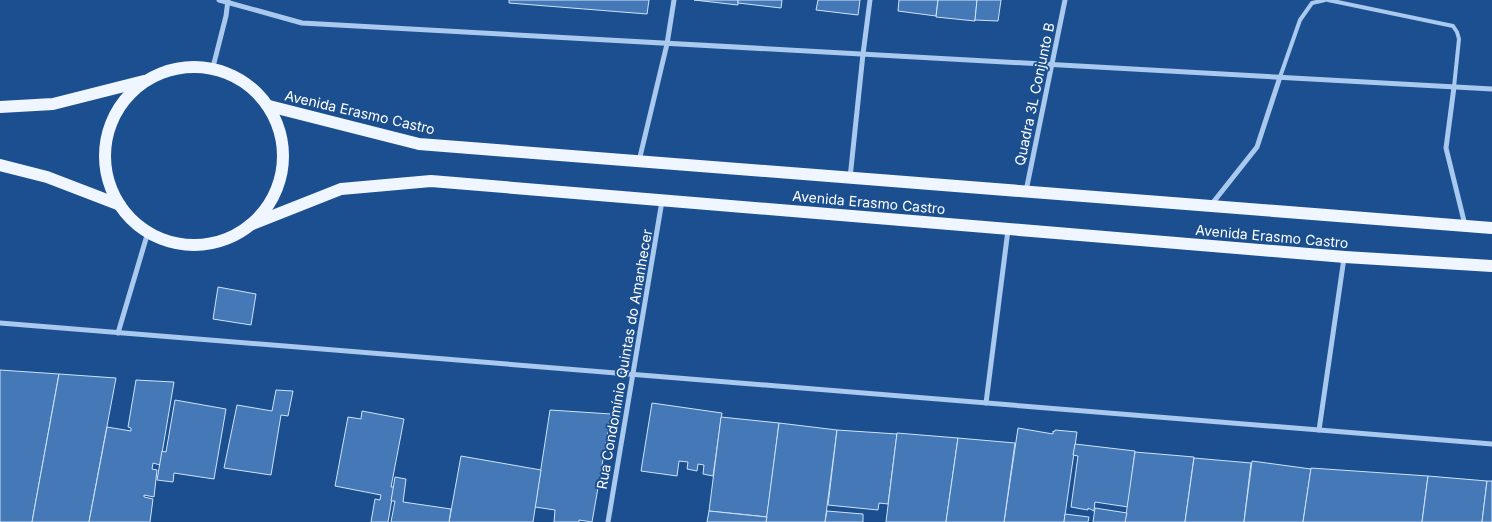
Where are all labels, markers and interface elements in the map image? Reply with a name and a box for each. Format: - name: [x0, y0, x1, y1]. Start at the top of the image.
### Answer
- street label: Quadra 3L Conjunto B: [1011, 21, 1057, 167]
- street label: Avenida Erasmo Castro: [283, 86, 437, 138]
- street label: Avenida Erasmo Castro: [792, 187, 946, 217]
- street label: Avenida Erasmo Castro: [1195, 221, 1349, 251]
- street label: Rua Condomínio Quintas do Amanhecer: [593, 228, 655, 490]

